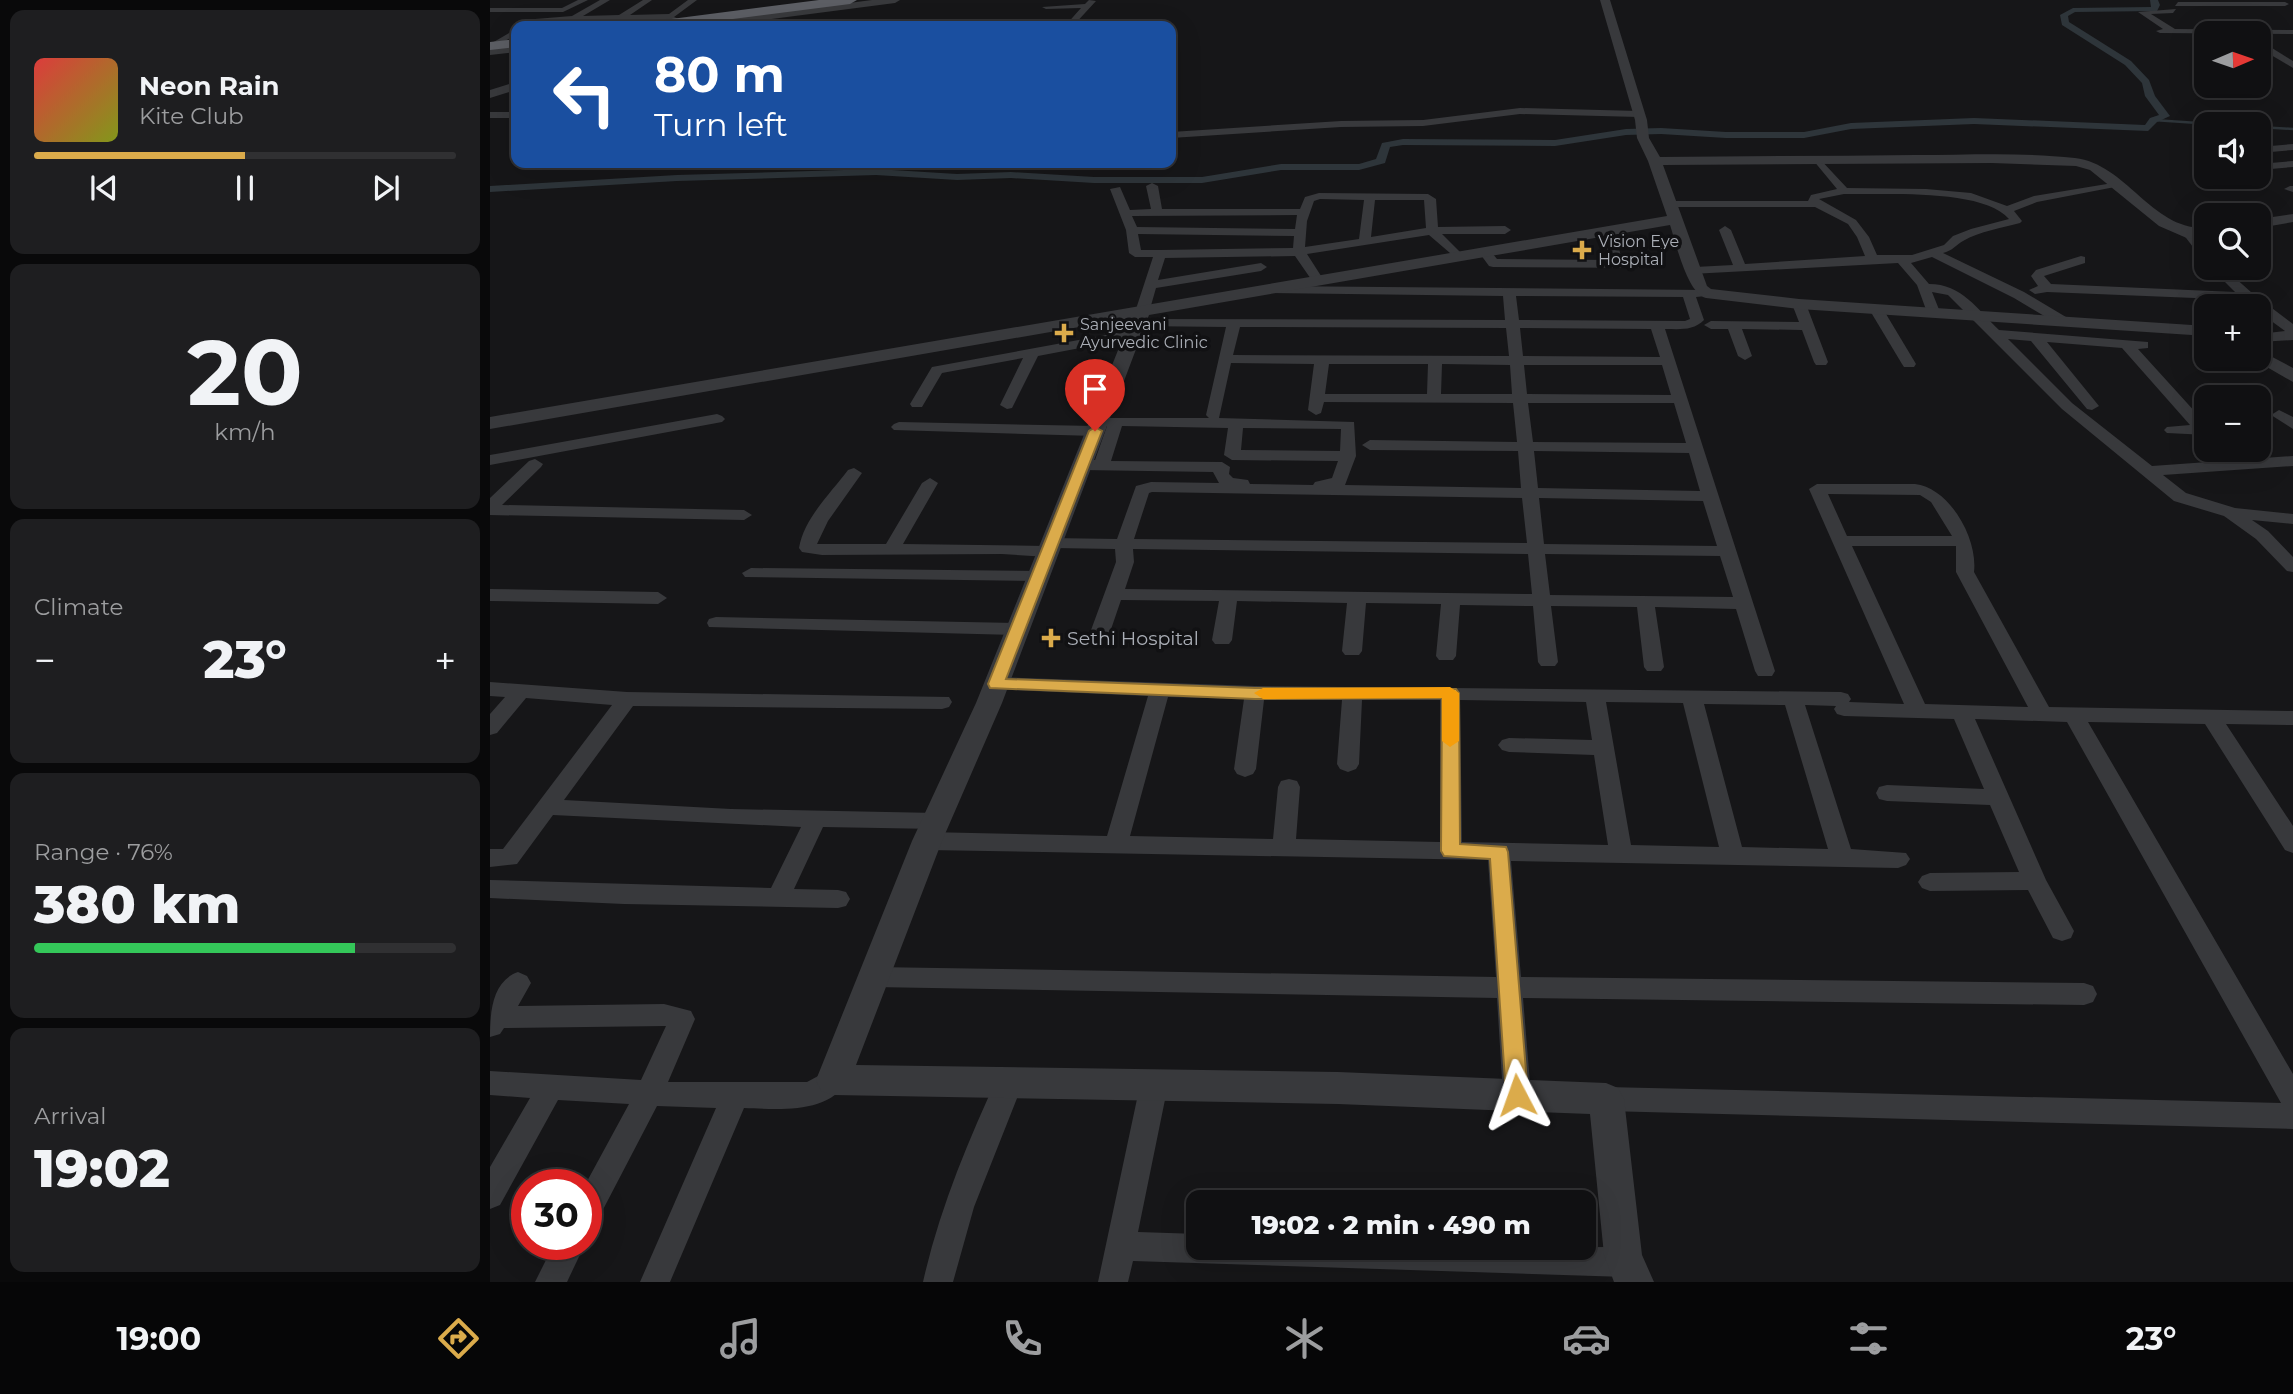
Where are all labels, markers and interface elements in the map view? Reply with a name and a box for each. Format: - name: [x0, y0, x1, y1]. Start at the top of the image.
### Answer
- north arrow: [2194, 21, 2272, 98]
- map controls: [2194, 21, 2271, 462]
- text: 80 m: [654, 45, 785, 104]
- icon: left: [539, 49, 630, 140]
- text: Neon Rain: [139, 70, 280, 102]
- text: Kite Club: [139, 102, 244, 130]
- text: Turn left: [654, 105, 788, 144]
- button: sound: [2194, 112, 2271, 189]
- icon: previous: [85, 169, 123, 207]
- icon: pause: [226, 169, 264, 207]
- icon: next: [367, 169, 405, 207]
- button: search: [2194, 203, 2271, 280]
- place label: Vision Eye Hospital: [1598, 232, 1679, 269]
- marker: Vision Eye Hospital: [1572, 240, 1592, 260]
- button: +: [2194, 294, 2271, 371]
- place label: Sanjeevani Ayurvedic Clinic: [1080, 315, 1208, 352]
- text: 20: [187, 317, 303, 428]
- marker: Sanjeevani Ayurvedic Clinic: [1054, 323, 1074, 343]
- pin: [1065, 359, 1125, 431]
- icon: arrive: [1076, 370, 1114, 408]
- button: −: [2194, 385, 2271, 462]
- text: km/h: [214, 418, 276, 446]
- text: Climate: [34, 593, 123, 621]
- place label: Sethi Hospital: [1067, 627, 1199, 650]
- text: 23°: [203, 628, 287, 691]
- marker: Sethi Hospital: [1041, 628, 1061, 648]
- text: −: [34, 637, 56, 684]
- text: +: [434, 637, 456, 684]
- text: Range · 76%: [34, 838, 173, 866]
- text: 380 km: [34, 873, 240, 936]
- position arrow: [1480, 1058, 1554, 1132]
- text: Arrival: [34, 1102, 107, 1130]
- text: 19:02: [34, 1137, 170, 1200]
- speed limit sign: 30: [511, 1169, 602, 1260]
- text: 19:02 · 2 min · 490 m: [1251, 1209, 1531, 1241]
- icon: directions: [434, 1314, 483, 1363]
- icon: music: [716, 1314, 765, 1363]
- icon: phone: [998, 1314, 1047, 1363]
- icon: climate: [1280, 1314, 1329, 1363]
- icon: car: [1562, 1314, 1611, 1363]
- icon: filters: [1844, 1314, 1893, 1363]
- text: 19:00: [116, 1319, 201, 1358]
- text: 23°: [2126, 1319, 2176, 1358]

